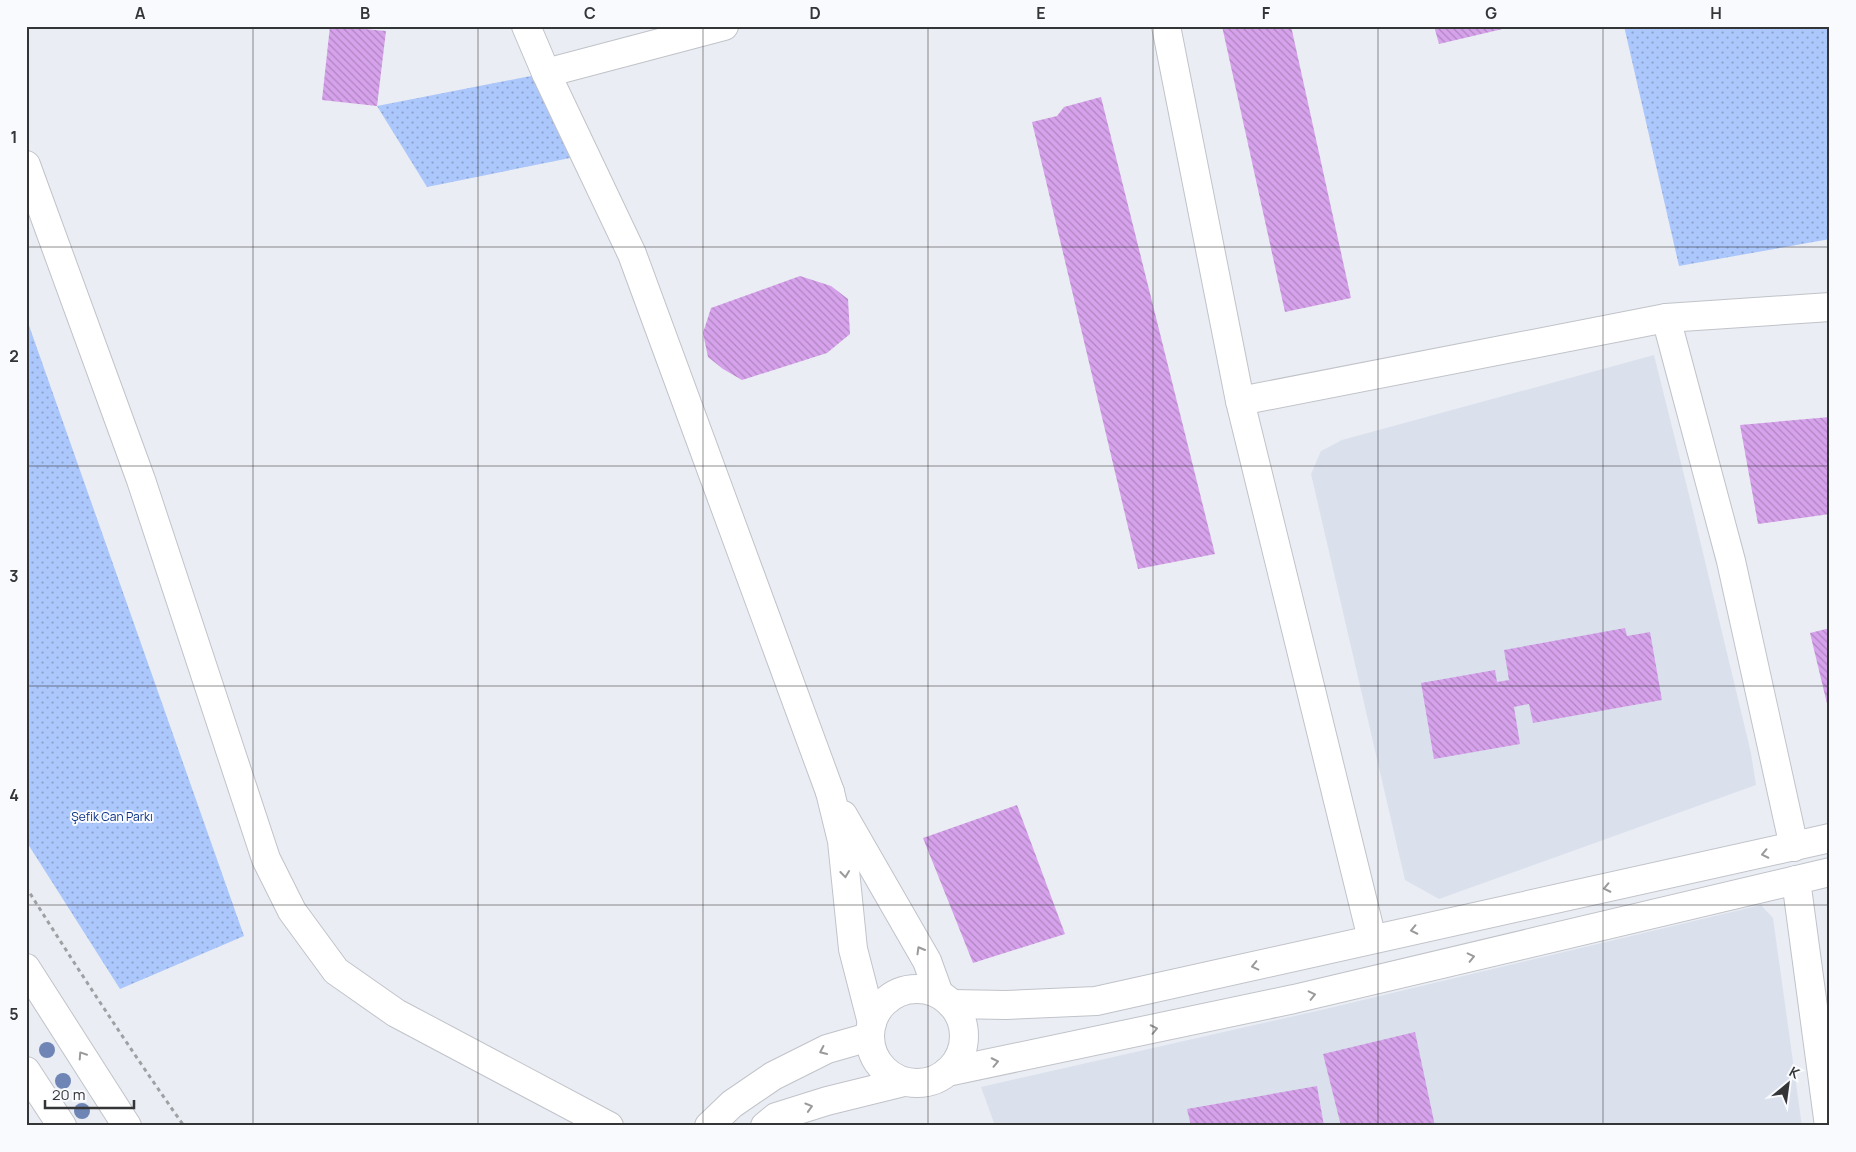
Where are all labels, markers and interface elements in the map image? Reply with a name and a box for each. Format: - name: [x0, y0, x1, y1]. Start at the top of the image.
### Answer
- text: A: [135, 2, 146, 24]
- text: B: [360, 2, 370, 24]
- text: C: [584, 2, 596, 24]
- text: D: [809, 2, 821, 24]
- text: E: [1036, 2, 1046, 24]
- text: F: [1262, 2, 1271, 24]
- text: G: [1485, 2, 1497, 24]
- text: H: [1710, 2, 1722, 24]
- text: 1: [10, 126, 18, 148]
- text: 2: [9, 345, 19, 367]
- text: 3: [9, 565, 19, 587]
- text: 4: [9, 784, 19, 806]
- park label: Şefik Can Parkı: [71, 808, 153, 825]
- one-way arrow: [1761, 848, 1770, 858]
- one-way arrow: [839, 870, 850, 878]
- one-way arrow: [1602, 882, 1611, 893]
- one-way arrow: [1409, 924, 1418, 935]
- one-way arrow: [917, 946, 927, 955]
- one-way arrow: [1466, 952, 1475, 963]
- one-way arrow: [1251, 960, 1259, 970]
- one-way arrow: [1308, 990, 1317, 1001]
- text: 5: [9, 1003, 19, 1025]
- one-way arrow: [1149, 1024, 1158, 1035]
- one-way arrow: [819, 1045, 828, 1056]
- one-way arrow: [79, 1052, 88, 1061]
- one-way arrow: [990, 1057, 999, 1068]
- north arrow: [1764, 1060, 1814, 1110]
- text: K: [1786, 1062, 1804, 1083]
- scale bar: [45, 1077, 134, 1109]
- text: 20 m: [52, 1084, 85, 1105]
- one-way arrow: [805, 1102, 813, 1112]

